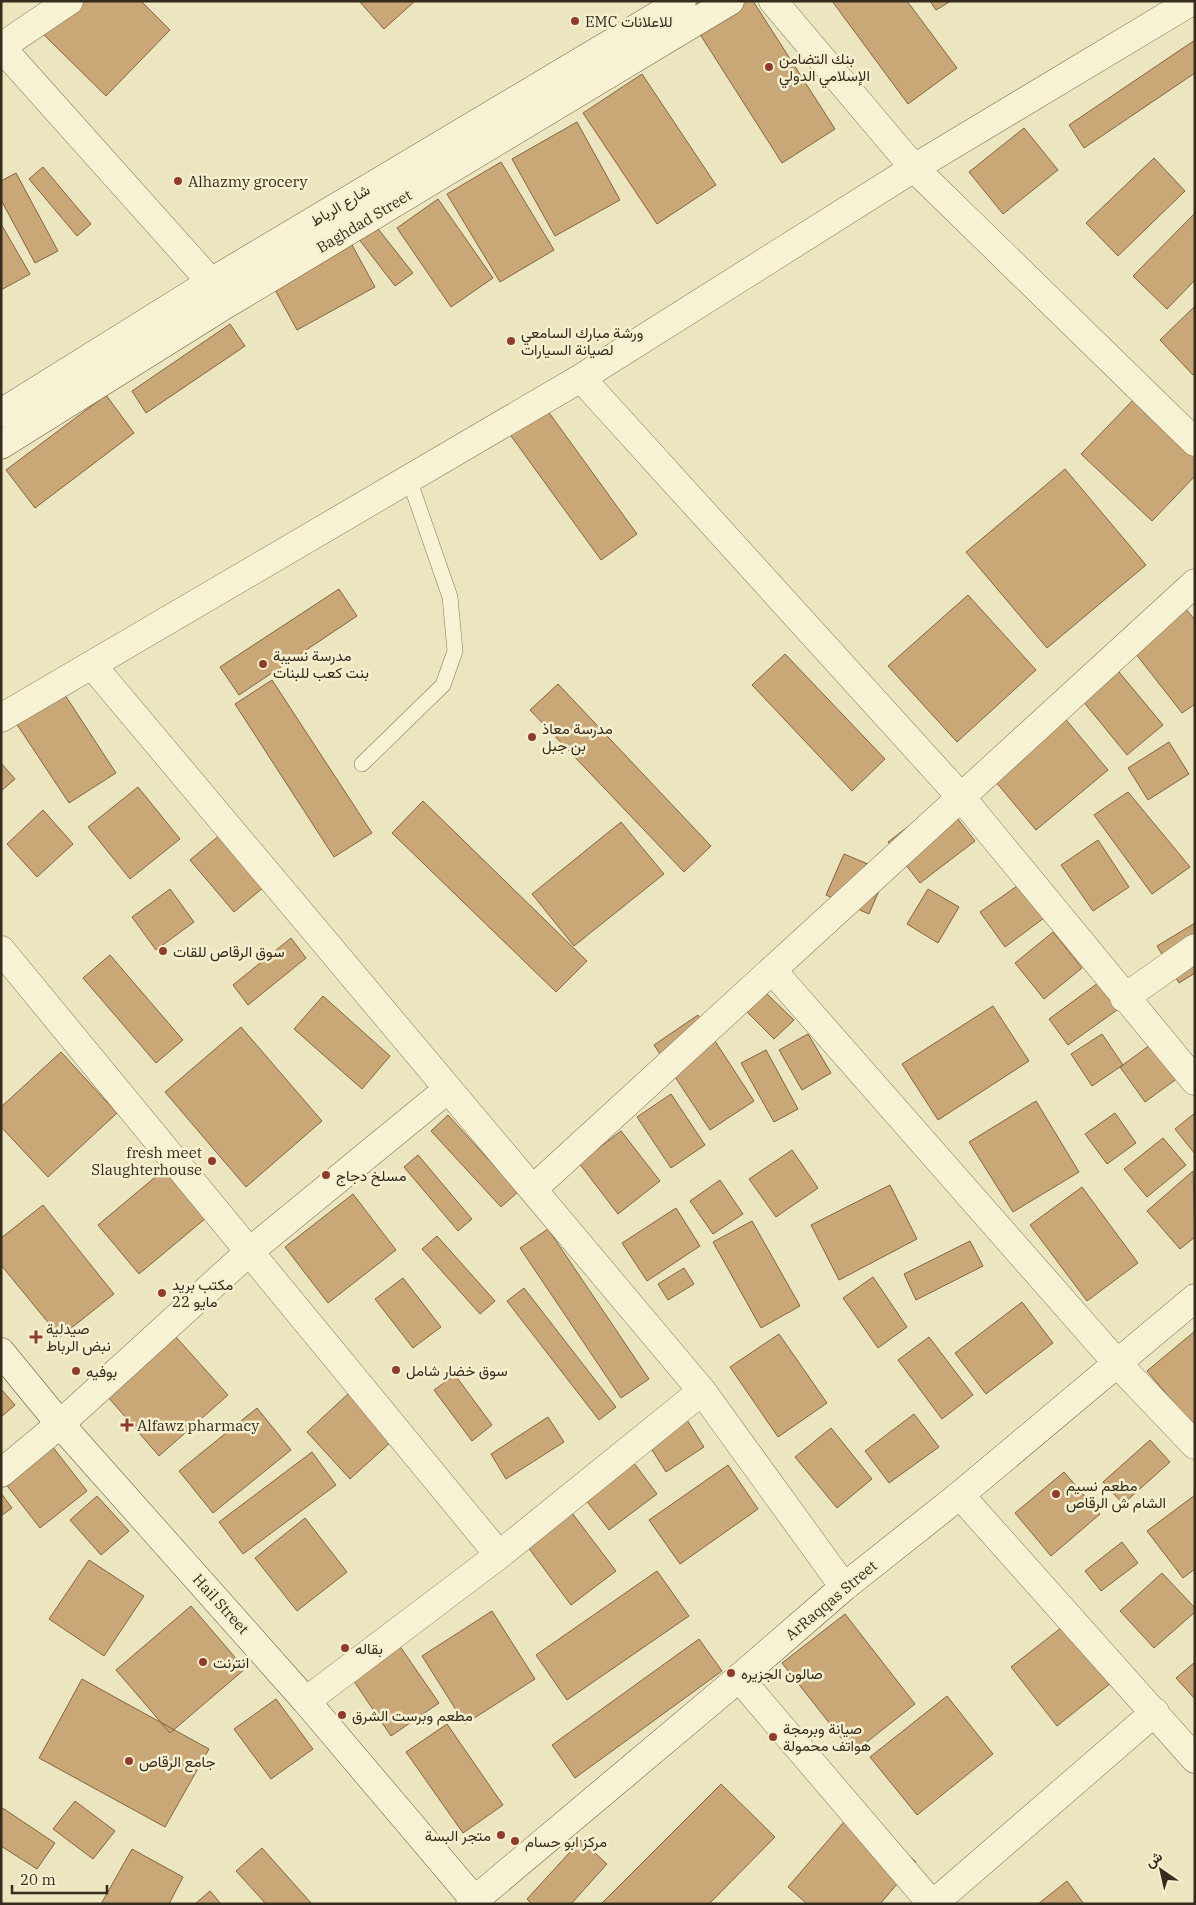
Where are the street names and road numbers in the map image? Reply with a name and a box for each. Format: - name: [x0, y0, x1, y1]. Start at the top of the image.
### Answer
- street label: شارع الرباط: [307, 180, 374, 232]
- street label: Baghdad Street: [313, 185, 415, 257]
- street label: ArRaqqas Street: [781, 1556, 881, 1644]
- street label: Hail Street: [189, 1570, 253, 1638]

